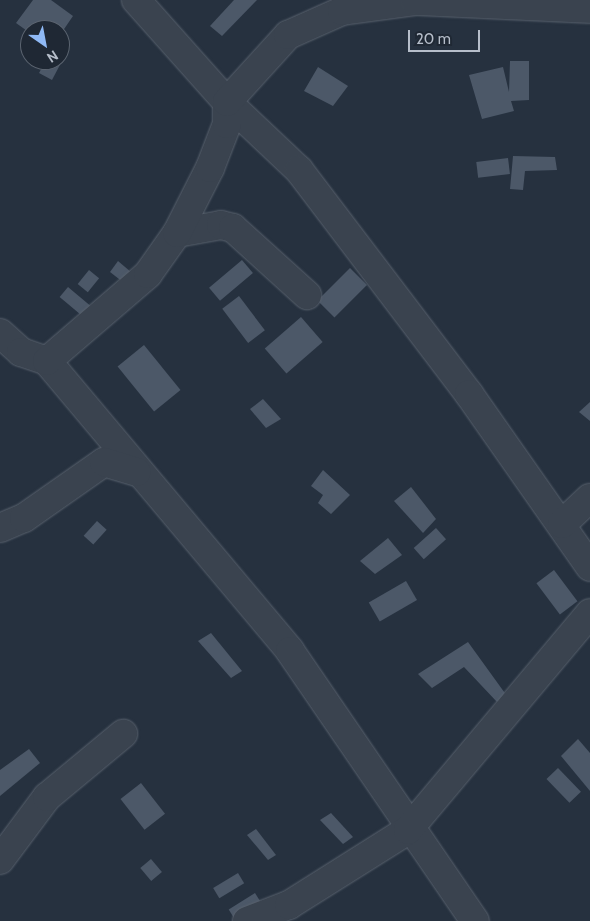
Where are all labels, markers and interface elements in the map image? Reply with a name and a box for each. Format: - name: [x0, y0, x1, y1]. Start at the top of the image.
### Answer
- north arrow: [20, 20, 70, 70]
- scale bar: [410, 20, 482, 52]
- text: 20 m: [416, 30, 451, 48]
- text: N: [44, 46, 62, 67]

